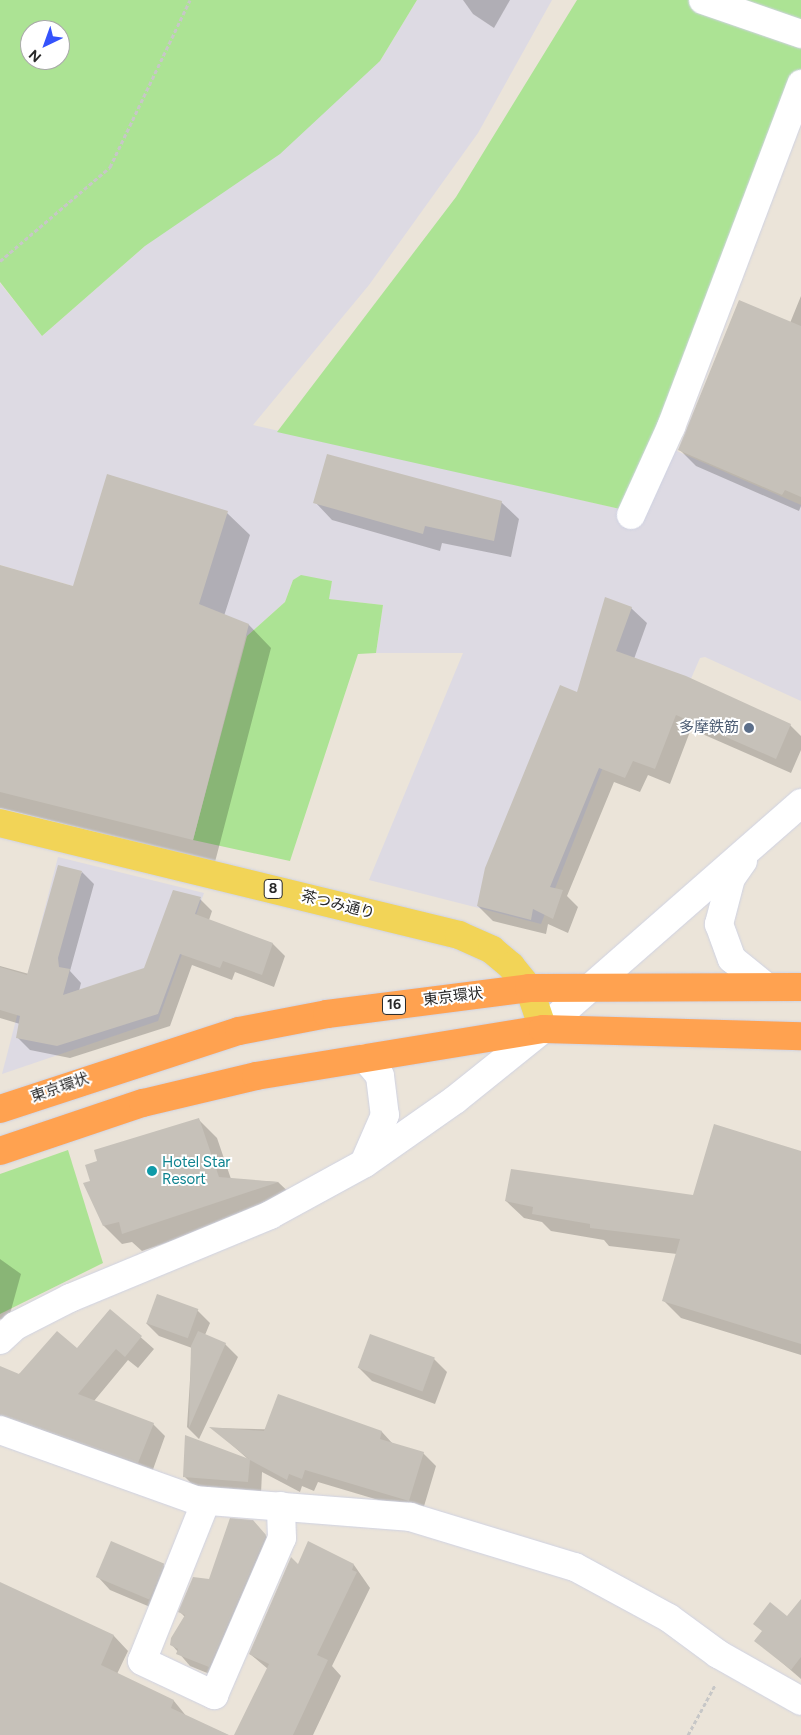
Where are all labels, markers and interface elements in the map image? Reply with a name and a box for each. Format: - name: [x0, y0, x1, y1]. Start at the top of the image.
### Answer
- north arrow: [20, 20, 70, 70]
- text: N: [26, 46, 45, 66]
- place label: 多摩鉄筋: [679, 719, 739, 737]
- marker: 多摩鉄筋: [743, 722, 755, 734]
- road number: 8: [263, 878, 283, 901]
- street label: 茶つみ通り: [299, 887, 377, 923]
- street label: 東京環状: [422, 984, 484, 1010]
- road number: 16: [382, 994, 406, 1016]
- street label: 東京環状: [29, 1070, 91, 1106]
- place label: Hotel Star Resort: [162, 1153, 230, 1188]
- marker: Hotel Star Resort: [146, 1165, 158, 1177]

